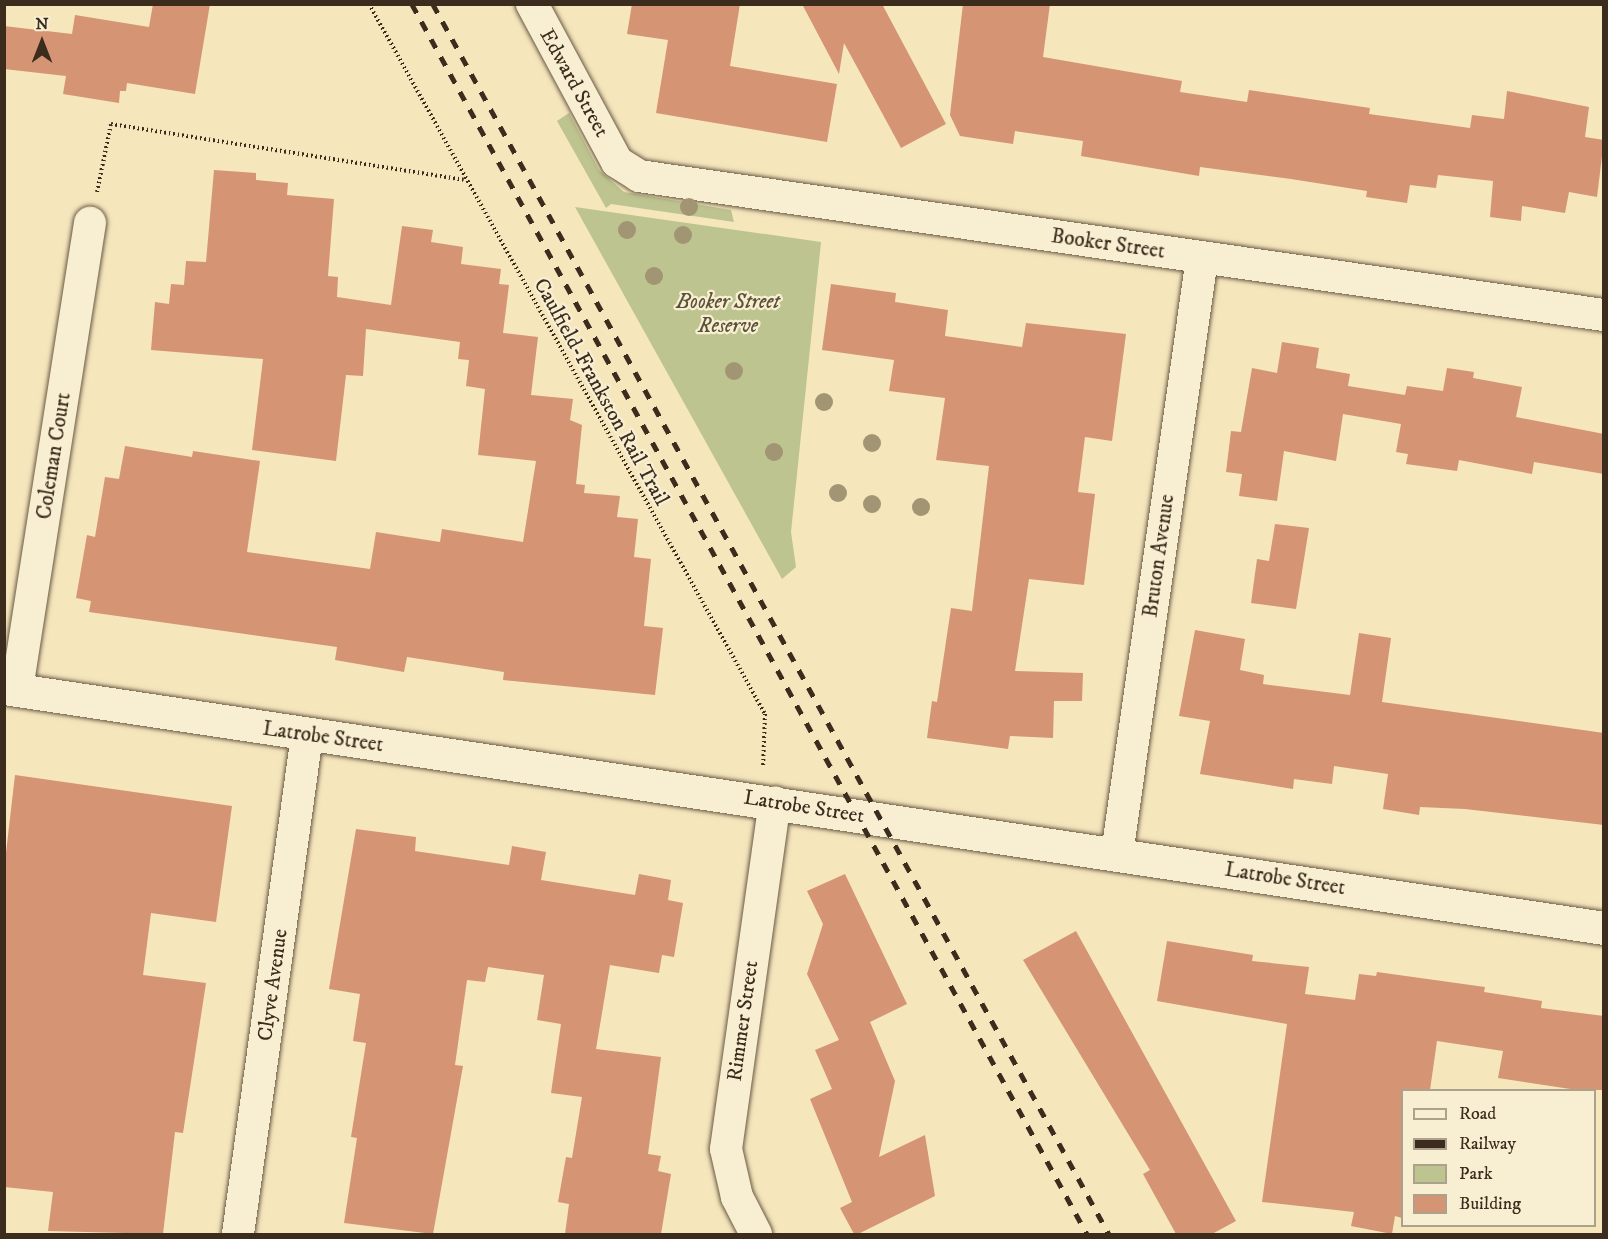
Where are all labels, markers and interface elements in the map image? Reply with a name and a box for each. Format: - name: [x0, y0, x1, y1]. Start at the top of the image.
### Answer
- north arrow: [12, 12, 72, 72]
- text: N: [35, 14, 49, 34]
- street label: Edward Street: [534, 24, 614, 142]
- street label: Booker Street: [1050, 224, 1166, 264]
- street label: Caulfield-Frankston Rail Trail: [528, 274, 674, 510]
- park label: Booker Street Reserve: [676, 289, 780, 339]
- street label: Coleman Court: [32, 391, 76, 521]
- street label: Bruton Avenue: [1138, 493, 1180, 619]
- street label: Latrobe Street: [261, 716, 385, 758]
- street label: Latrobe Street: [742, 785, 866, 829]
- street label: Latrobe Street: [1223, 857, 1347, 901]
- street label: Clyve Avenue: [253, 927, 293, 1043]
- street label: Rimmer Street: [722, 959, 764, 1083]
- legend: [1401, 1089, 1596, 1227]
- text: Road: [1459, 1103, 1496, 1125]
- text: Railway: [1459, 1133, 1516, 1155]
- text: Park: [1459, 1163, 1493, 1185]
- text: Building: [1459, 1193, 1521, 1215]

